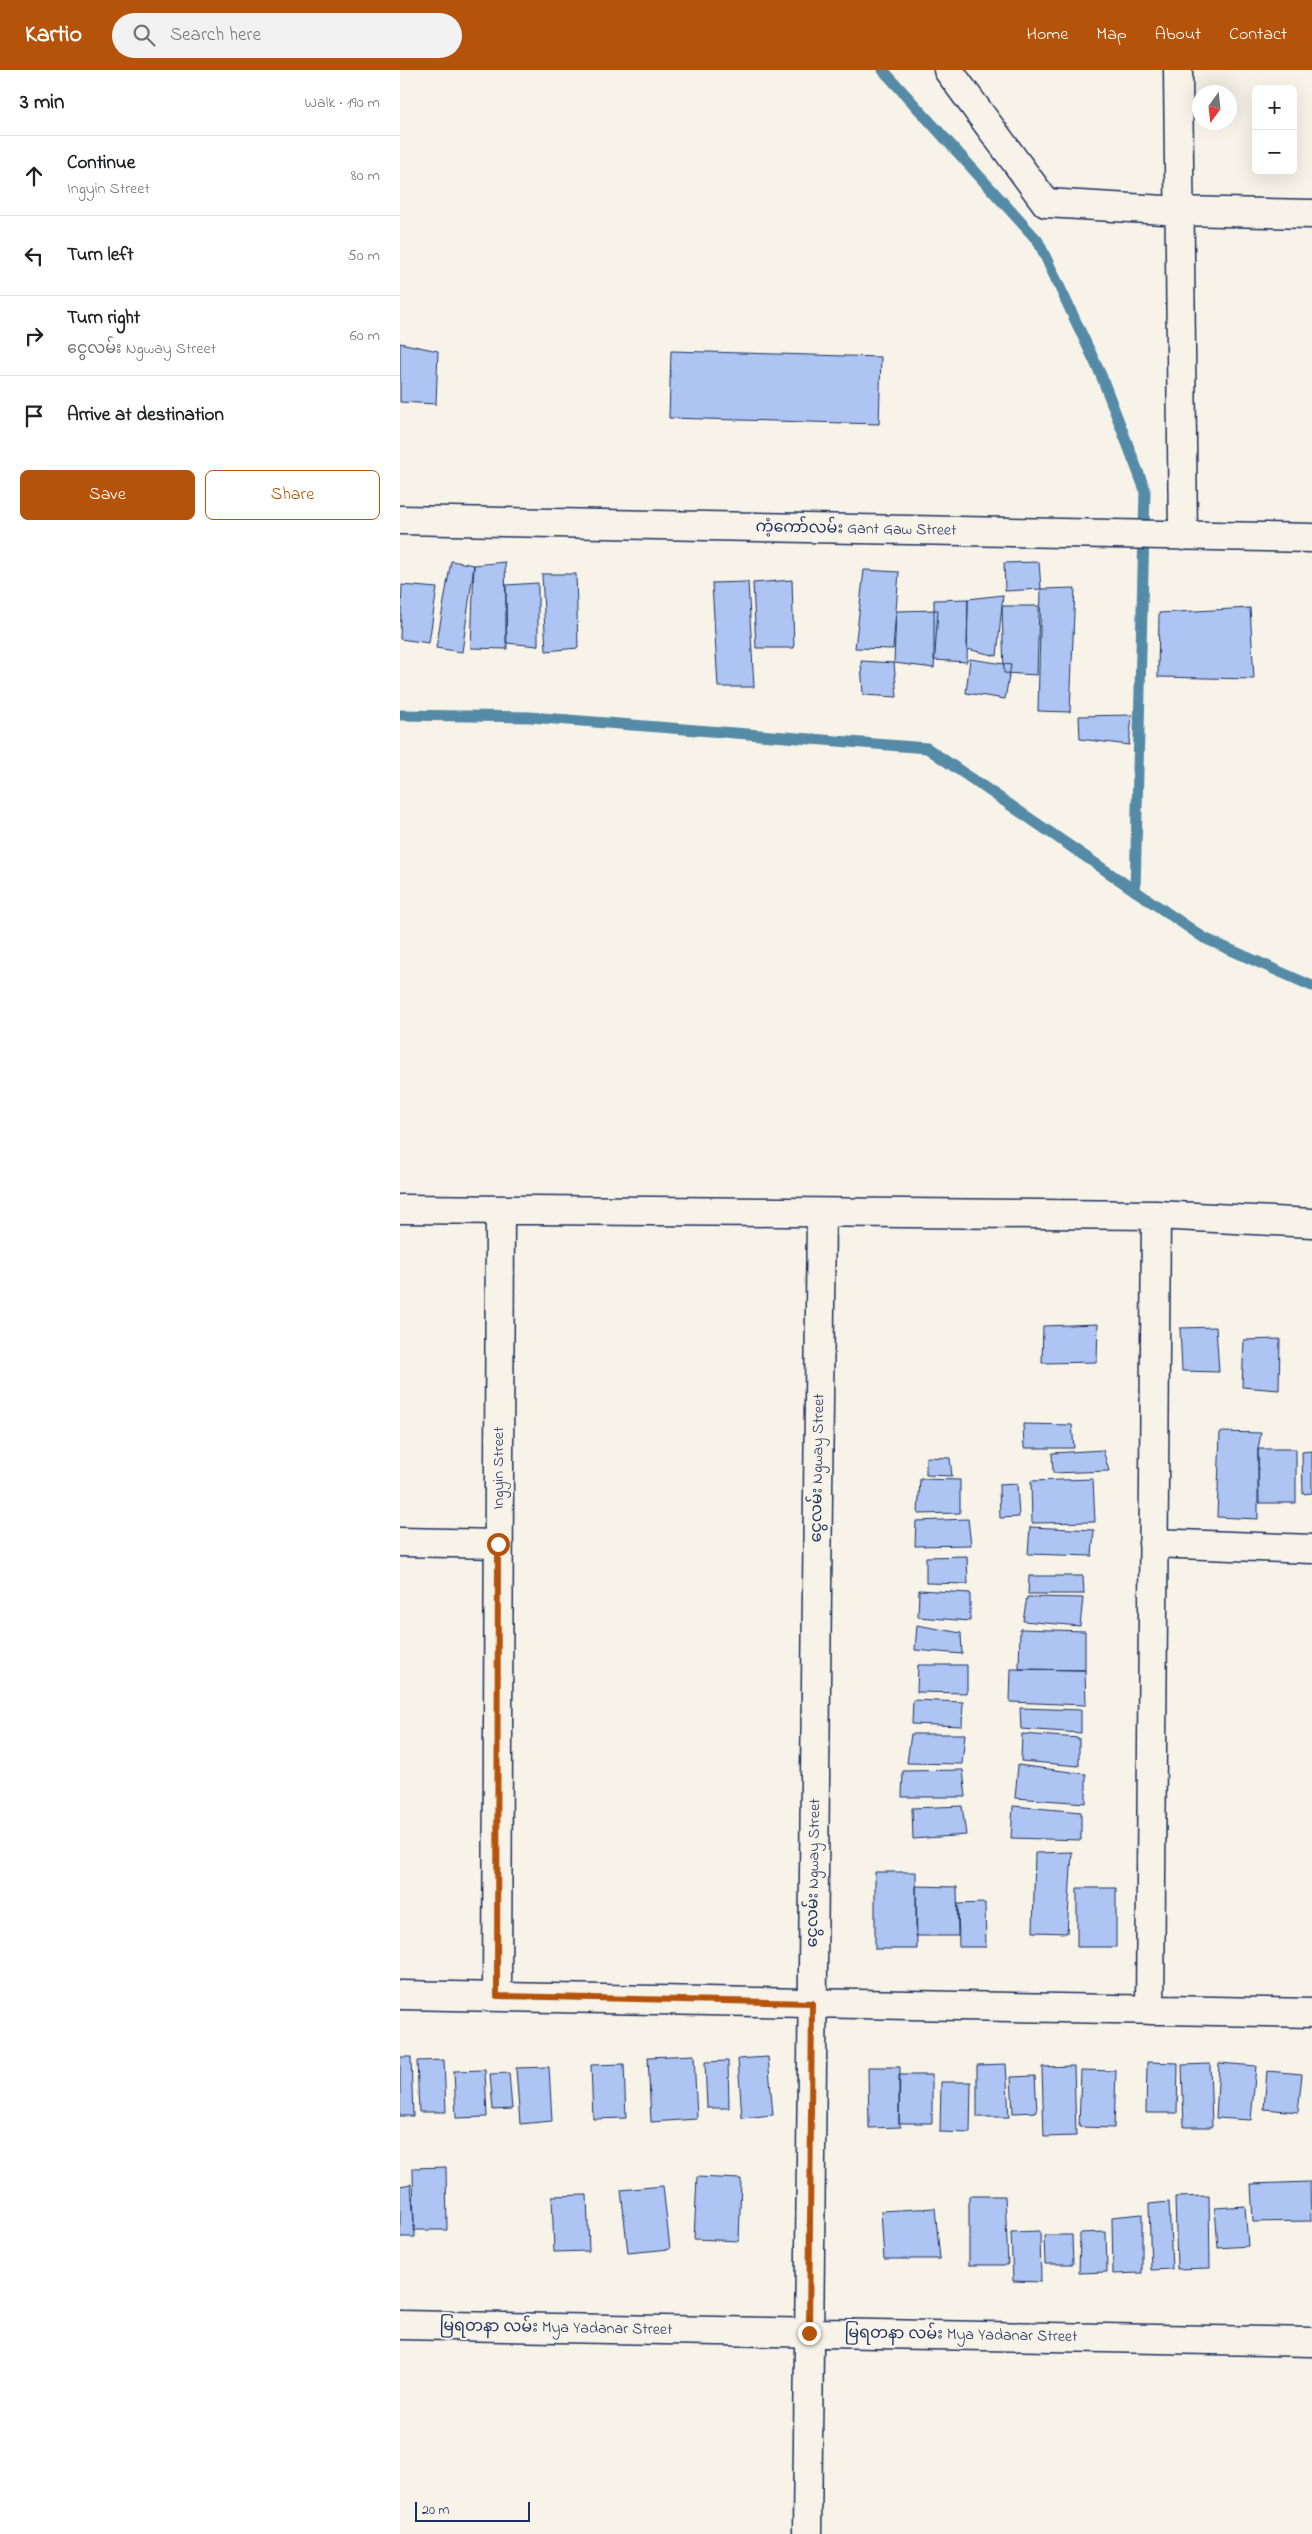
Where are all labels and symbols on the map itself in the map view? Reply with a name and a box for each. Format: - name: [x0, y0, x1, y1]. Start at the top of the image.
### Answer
- north arrow: [1192, 85, 1237, 130]
- street label: ကံ့ကော်လမ်း Gant Gaw Street: [755, 514, 957, 543]
- street label: ငွေလမ်း Ngway Street: [804, 1393, 831, 1543]
- street label: Ingyin Street: [487, 1426, 511, 1509]
- route start: [487, 1533, 510, 1556]
- street label: ငွေလမ်း Ngway Street: [800, 1798, 827, 1948]
- street label: မြရတနာ လမ်း Mya Yadanar Street: [439, 2313, 673, 2342]
- street label: မြရတနာ လမ်း Mya Yadanar Street: [844, 2320, 1078, 2349]
- route end: [798, 2322, 821, 2345]
- scale bar: [415, 2499, 530, 2522]

